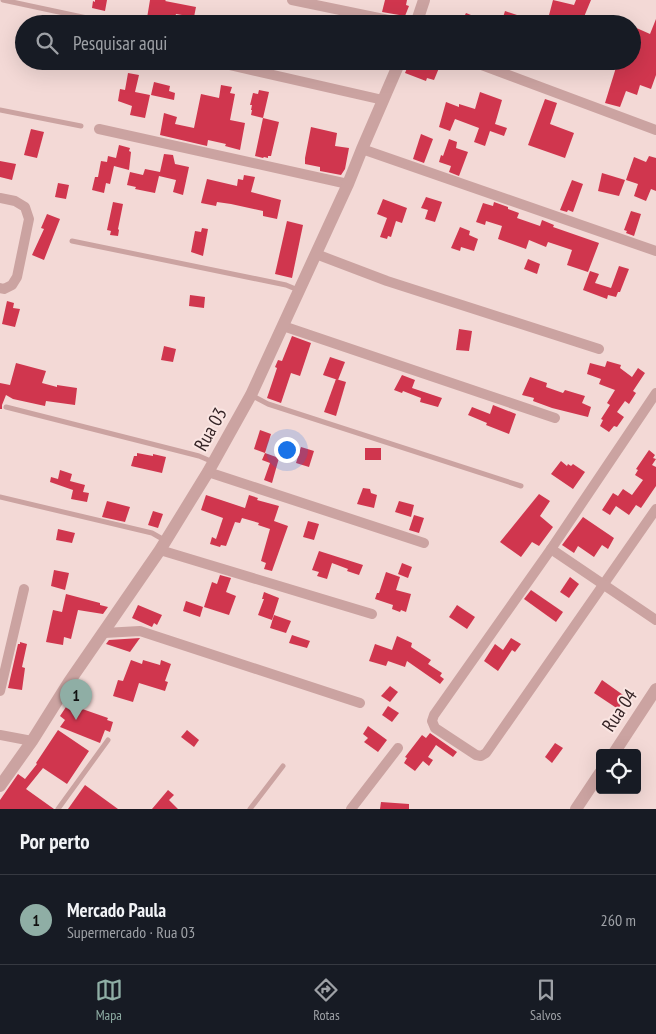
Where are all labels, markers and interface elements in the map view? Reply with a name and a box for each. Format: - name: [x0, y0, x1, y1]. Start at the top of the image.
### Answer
- search box: [15, 15, 641, 70]
- icon: search: [33, 29, 61, 57]
- text: Pesquisar aqui: [73, 31, 167, 55]
- street label: Rua 03: [188, 403, 232, 455]
- your location: [274, 437, 300, 463]
- pin: 1: [60, 679, 92, 720]
- street label: Rua 04: [596, 684, 642, 736]
- map controls: [596, 749, 641, 794]
- button: locate: [596, 749, 641, 794]
- text: Por perto: [20, 828, 90, 855]
- text: Mercado Paula: [67, 898, 166, 922]
- text: 1: [32, 910, 40, 930]
- text: 260 m: [601, 910, 636, 930]
- text: Supermercado · Rua 03: [67, 922, 195, 942]
- tab: Mapa: [95, 976, 123, 1024]
- tab: Rotas: [312, 976, 340, 1024]
- tab: Salvos: [530, 976, 561, 1024]

